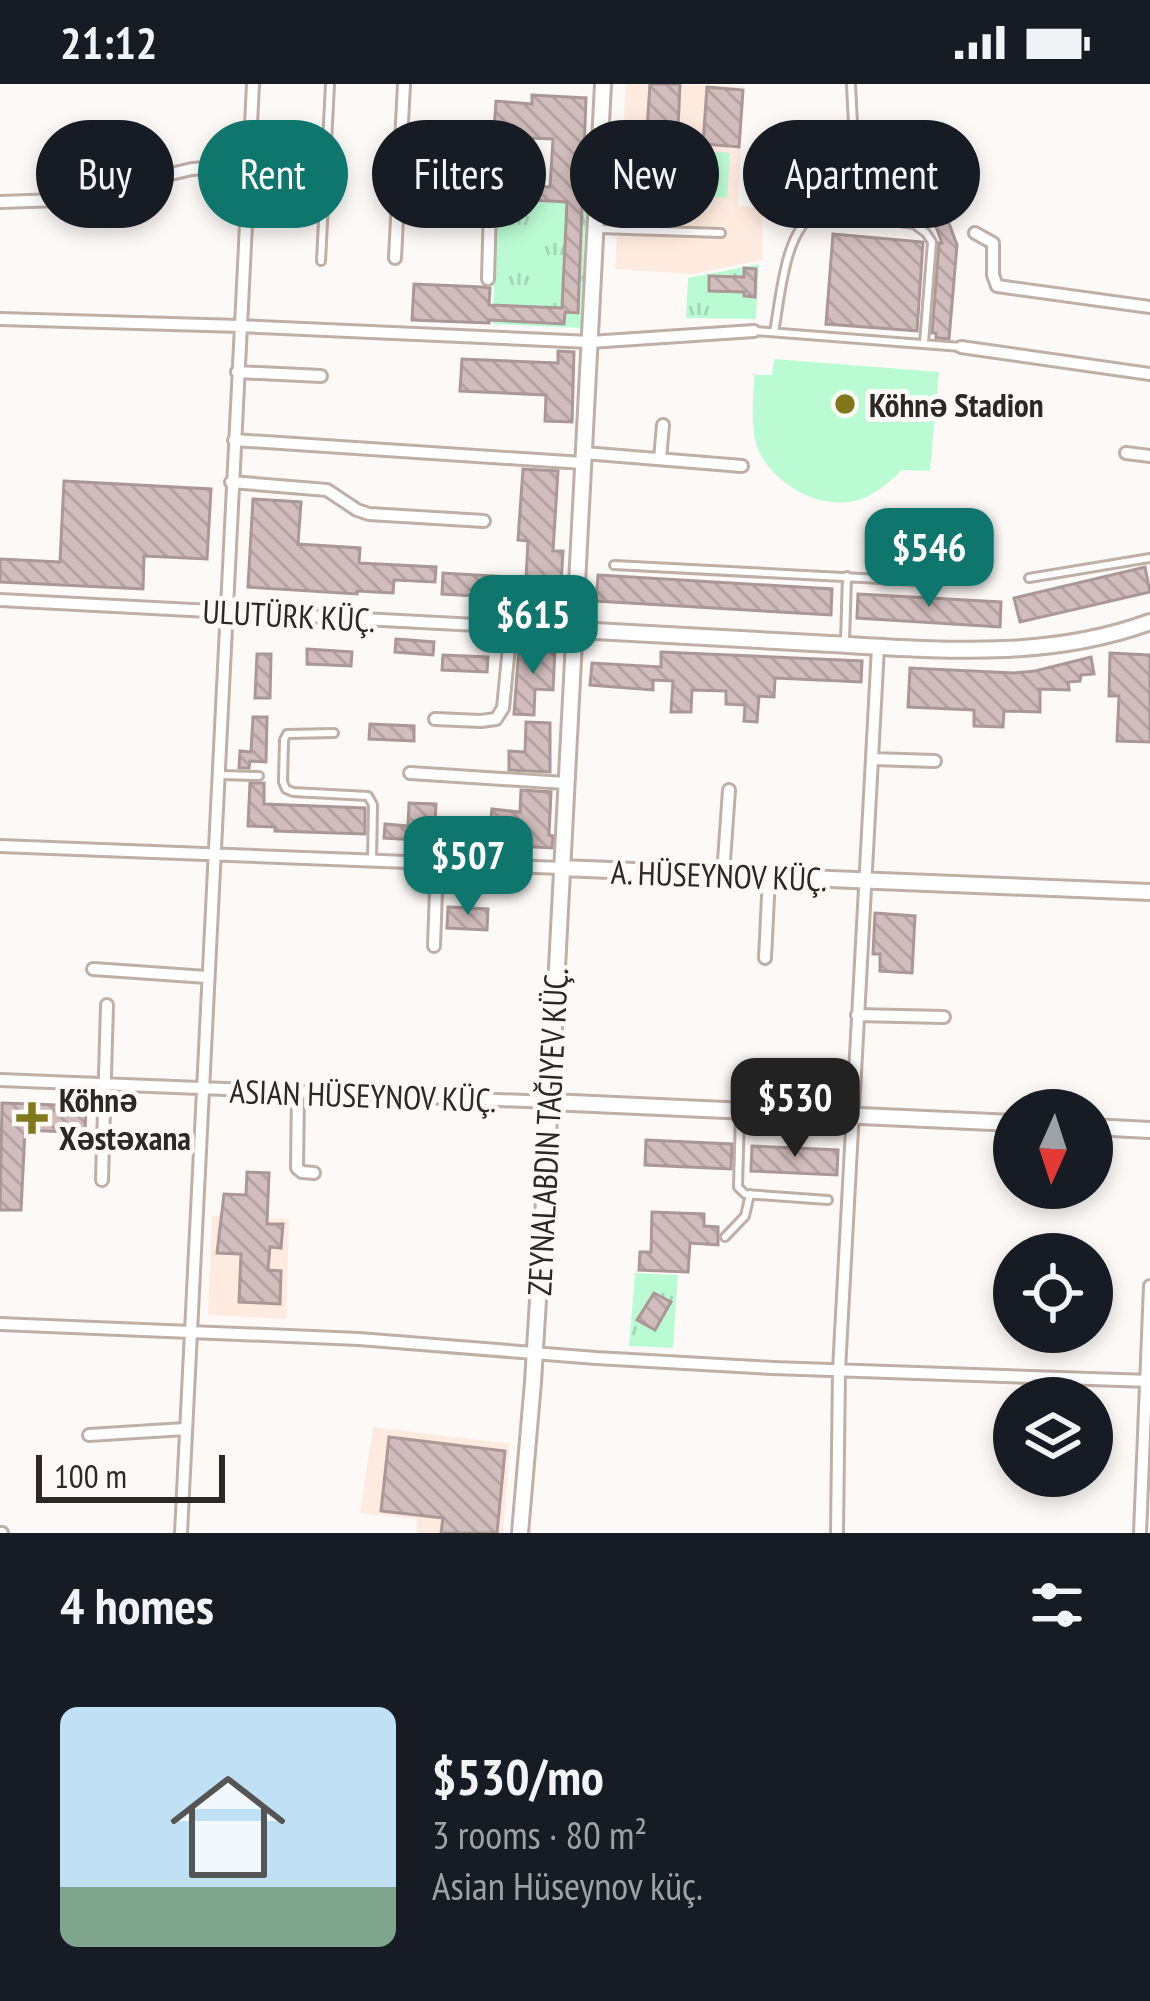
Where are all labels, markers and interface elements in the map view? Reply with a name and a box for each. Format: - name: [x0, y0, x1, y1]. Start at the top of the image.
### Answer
- text: 21:12: [60, 13, 157, 71]
- chip: Buy: [36, 120, 174, 228]
- chip: Rent: [198, 120, 348, 228]
- chip: Filters: [372, 120, 546, 228]
- chip: New: [570, 120, 719, 228]
- chip: Apartment: [743, 120, 980, 228]
- place label: Köhnə Stadion: [869, 383, 1044, 426]
- marker: Köhnə Stadion: [832, 391, 858, 417]
- pin: $546: [858, 508, 1000, 610]
- text: $546: [892, 521, 966, 572]
- pin: $615: [462, 575, 604, 677]
- text: $615: [496, 588, 570, 639]
- street label: ULUTÜRK KÜÇ.: [202, 589, 376, 641]
- pin: $507: [397, 816, 539, 918]
- text: $507: [431, 829, 505, 880]
- street label: A. HÜSEYNOV KÜÇ.: [610, 850, 828, 900]
- street label: ZEYNALABDIN TAĞIYEV KÜÇ.: [517, 967, 577, 1297]
- pin: $530: [724, 1058, 866, 1160]
- street label: ASIAN HÜSEYNOV KÜÇ.: [229, 1069, 497, 1121]
- text: $530: [758, 1071, 832, 1122]
- place label: Köhnə Xəstəxana: [59, 1078, 191, 1159]
- north arrow: [993, 1089, 1113, 1209]
- map controls: [993, 1089, 1113, 1497]
- marker: Köhnə Xəstəxana: [16, 1102, 48, 1134]
- button: locate: [993, 1233, 1113, 1353]
- button: layers: [993, 1377, 1113, 1497]
- scale bar: [36, 1449, 225, 1502]
- text: 100 m: [54, 1454, 127, 1497]
- text: 4 homes: [60, 1572, 214, 1638]
- icon: filters: [1024, 1572, 1090, 1638]
- text: $530/mo: [432, 1743, 604, 1809]
- icon: home: [156, 1755, 300, 1899]
- text: 3 rooms · 80 m²: [432, 1809, 647, 1860]
- text: Asian Hüseynov küç.: [432, 1860, 703, 1911]

